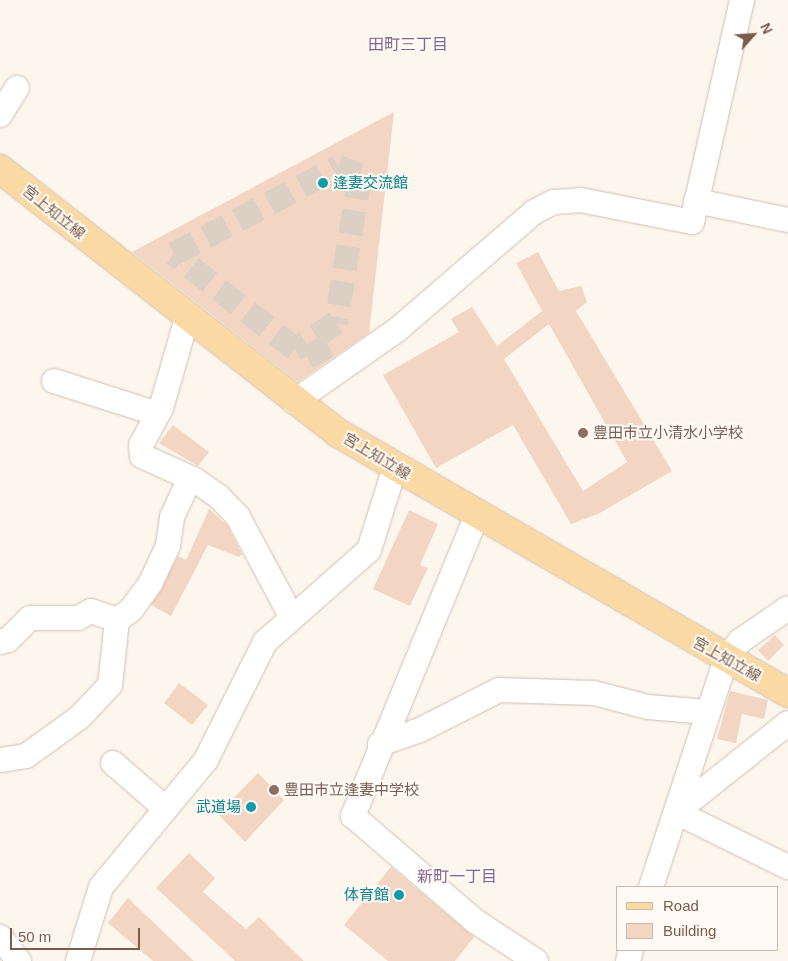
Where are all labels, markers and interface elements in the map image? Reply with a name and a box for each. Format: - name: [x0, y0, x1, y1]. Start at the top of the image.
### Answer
- north arrow: [728, 10, 778, 60]
- text: N: [757, 20, 776, 36]
- district label: 田町三丁目: [368, 35, 448, 55]
- place label: 逢妻交流館: [333, 174, 408, 192]
- marker: 逢妻交流館: [317, 177, 329, 189]
- street label: 宮上知立線: [19, 181, 89, 243]
- place label: 豊田市立小清水小学校: [593, 424, 743, 442]
- marker: 豊田市立小清水小学校: [577, 427, 589, 439]
- street label: 宮上知立線: [340, 429, 414, 483]
- street label: 宮上知立線: [690, 633, 764, 685]
- place label: 豊田市立逢妻中学校: [284, 781, 419, 799]
- marker: 豊田市立逢妻中学校: [268, 784, 280, 796]
- place label: 武道場: [196, 798, 241, 816]
- marker: 武道場: [245, 801, 257, 813]
- district label: 新町一丁目: [417, 867, 497, 887]
- place label: 体育館: [344, 886, 389, 904]
- legend: [616, 886, 778, 951]
- marker: 体育館: [393, 889, 405, 901]
- text: Road: [663, 897, 699, 914]
- scale bar: [12, 918, 142, 950]
- text: Building: [663, 922, 716, 939]
- text: 50 m: [18, 928, 51, 945]

